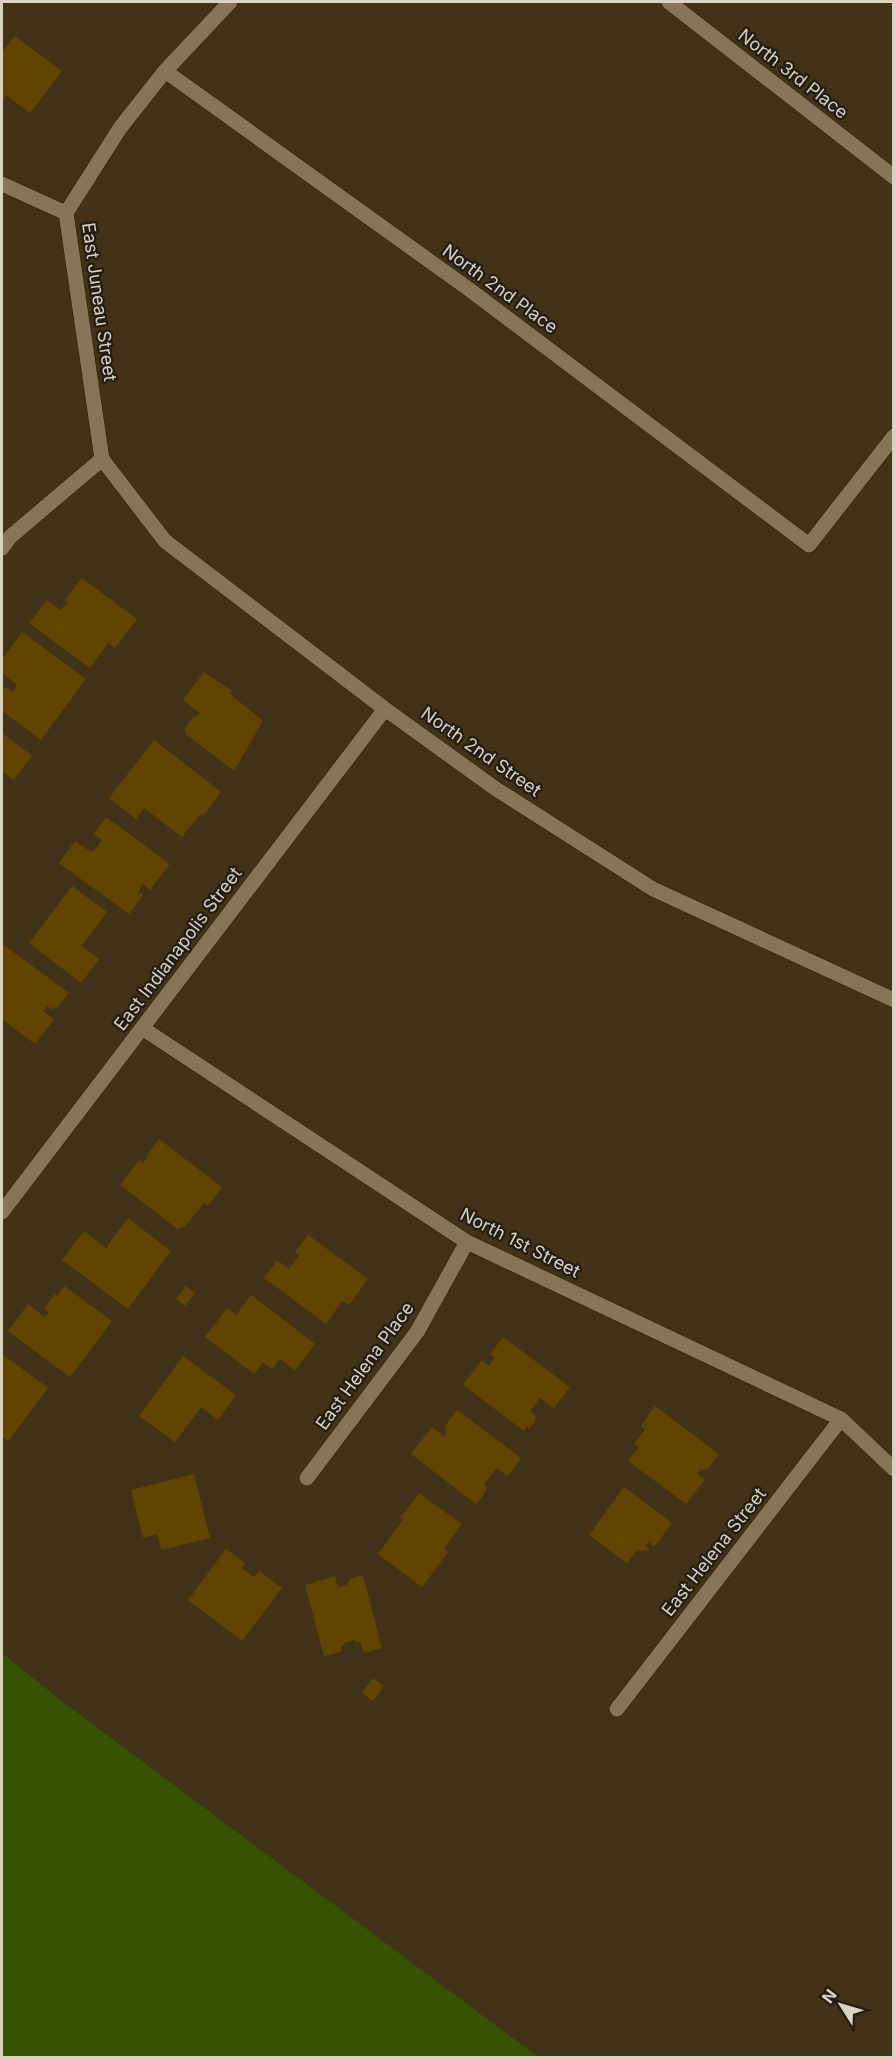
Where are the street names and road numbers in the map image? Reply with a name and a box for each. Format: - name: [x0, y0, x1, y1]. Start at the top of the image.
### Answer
- street label: North 3rd Place: [734, 24, 852, 123]
- street label: East Juneau Street: [78, 221, 121, 383]
- street label: North 2nd Place: [439, 240, 562, 337]
- street label: North 2nd Street: [417, 702, 545, 801]
- street label: East Indianapolis Street: [109, 863, 246, 1034]
- street label: North 1st Street: [457, 1203, 584, 1282]
- street label: East Helena Place: [311, 1298, 418, 1434]
- street label: East Helena Street: [657, 1483, 770, 1620]

